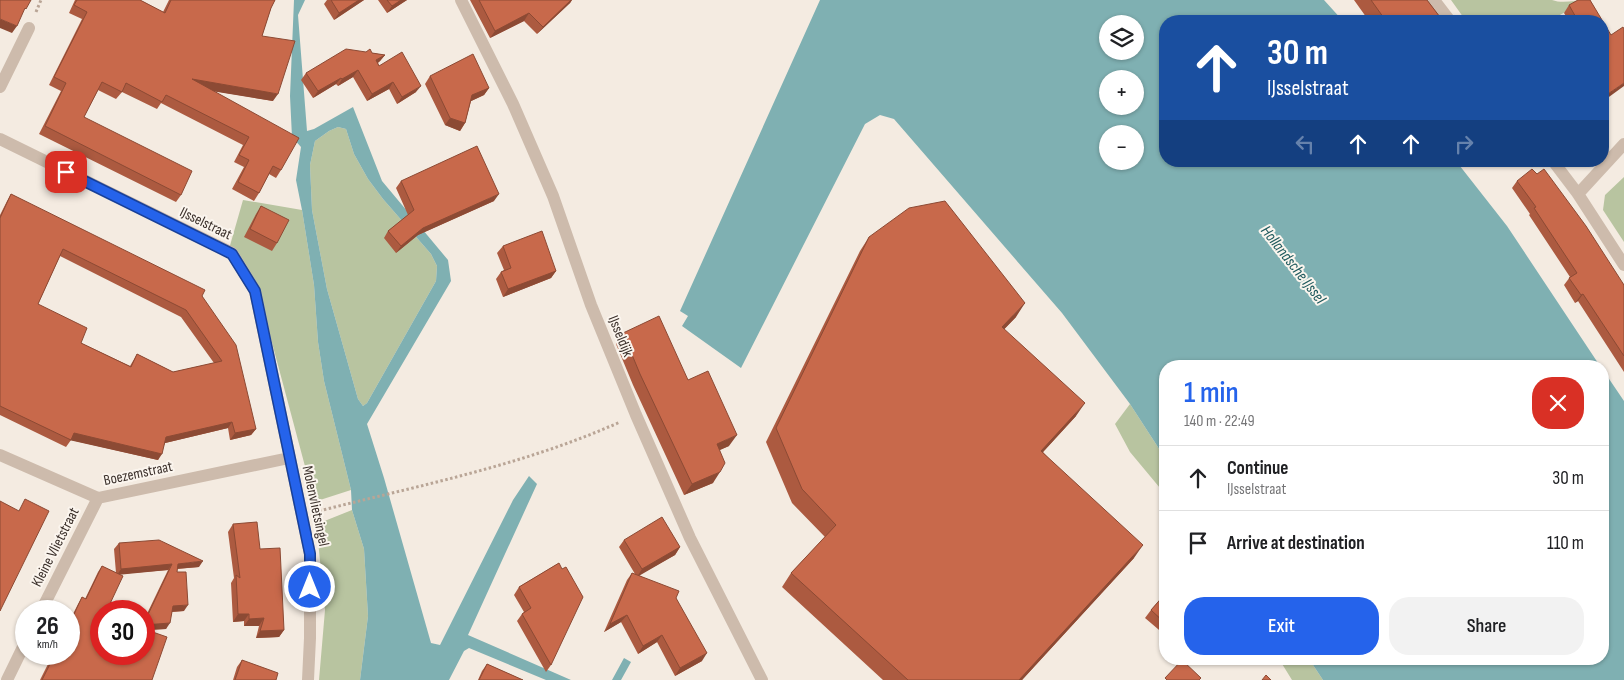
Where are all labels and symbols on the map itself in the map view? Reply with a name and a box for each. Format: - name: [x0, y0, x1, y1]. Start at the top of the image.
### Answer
- pin: [45, 151, 87, 193]
- street label: IJsselstraat: [177, 203, 235, 244]
- water label: Hollandsche IJssel: [1256, 222, 1330, 309]
- street label: IJsseldijk: [604, 313, 637, 360]
- street label: Boezemstraat: [102, 457, 175, 490]
- street label: Molenvlietsingel: [298, 464, 333, 548]
- street label: Kleine Vlietstraat: [27, 504, 84, 590]
- position arrow: [283, 560, 335, 612]
- speed limit sign: 30: [90, 600, 155, 665]

